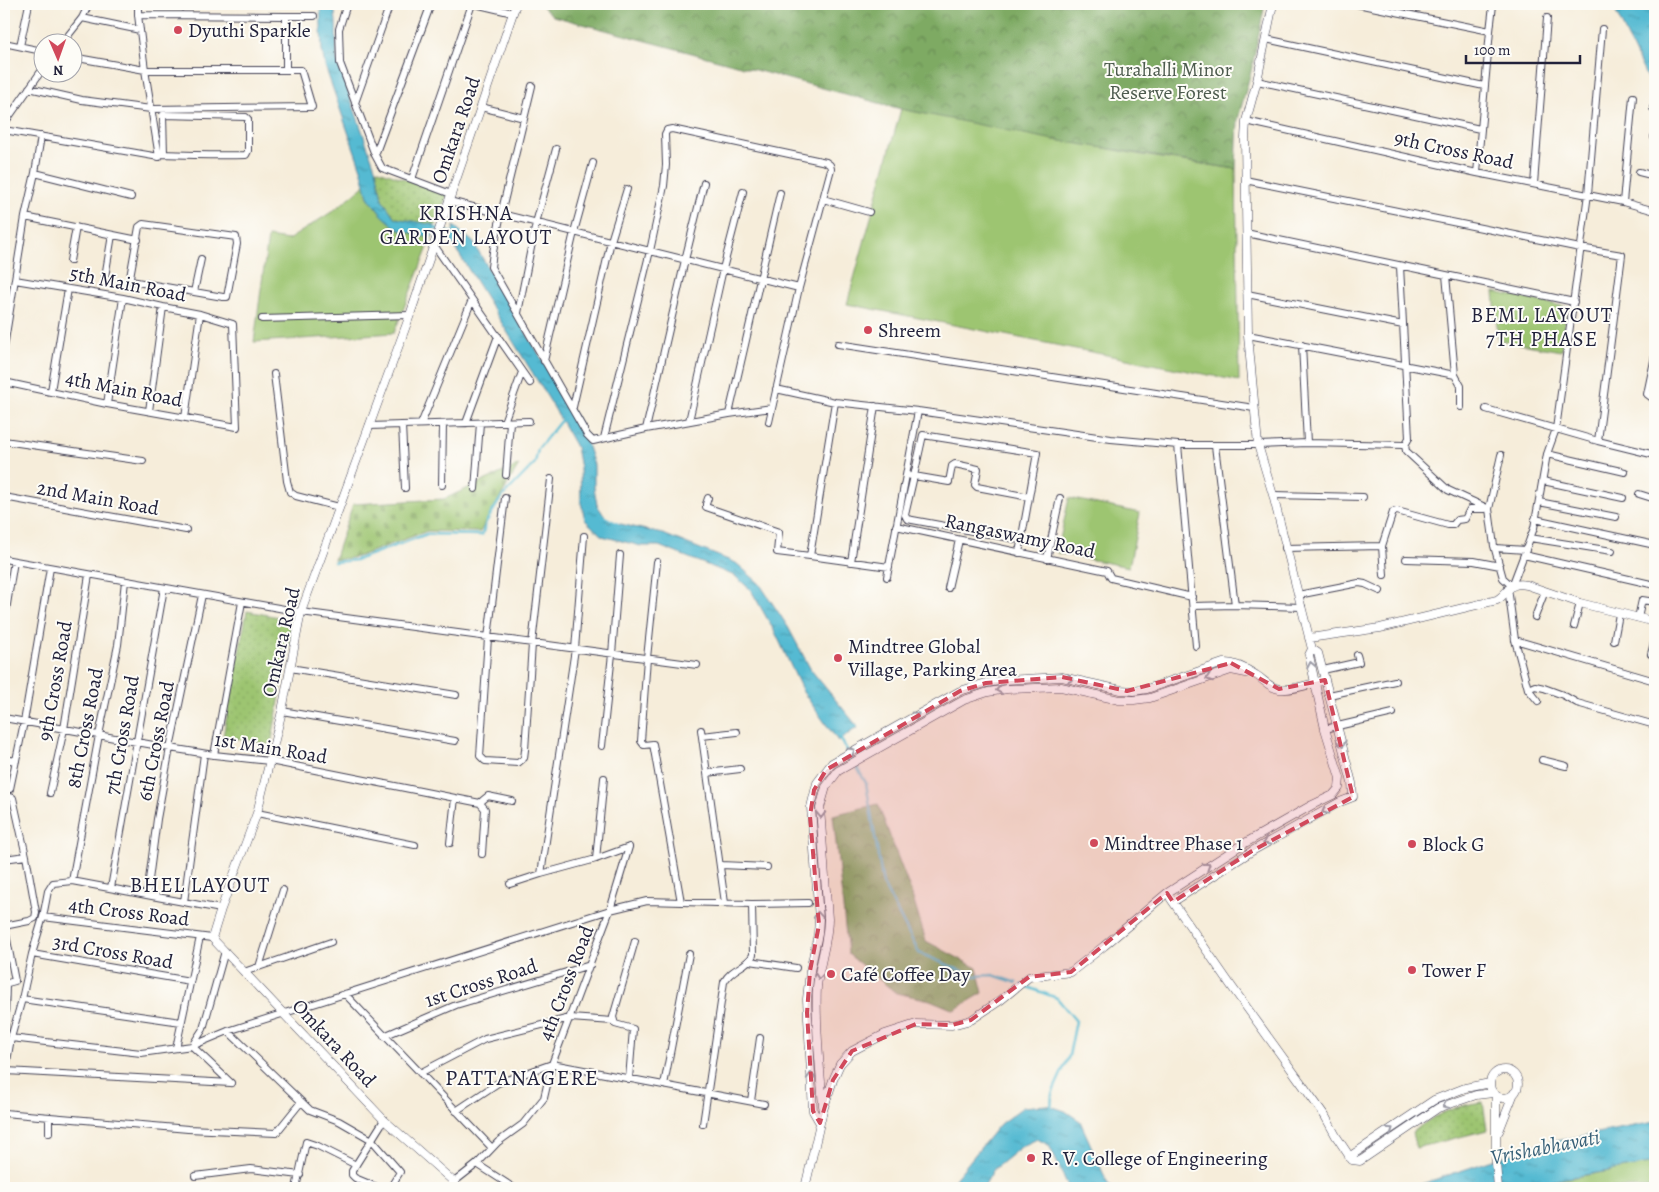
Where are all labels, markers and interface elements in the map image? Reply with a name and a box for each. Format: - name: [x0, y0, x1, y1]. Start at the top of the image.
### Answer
- place label: Dyuthi Sparkle: [188, 17, 311, 44]
- marker: Dyuthi Sparkle: [172, 24, 184, 36]
- north arrow: [32, 32, 82, 82]
- scale bar: [1466, 32, 1580, 64]
- text: 100 m: [1474, 40, 1511, 60]
- park label: Turahalli Minor Reserve Forest: [1104, 56, 1232, 106]
- text: N: [53, 61, 64, 80]
- street label: Omkara Road: [425, 73, 487, 187]
- street label: 9th Cross Road: [1392, 124, 1517, 176]
- district label: KRISHNA GARDEN LAYOUT: [380, 199, 552, 251]
- street label: 5th Main Road: [67, 259, 189, 309]
- district label: BEML LAYOUT 7TH PHASE: [1471, 301, 1613, 353]
- place label: Shreem: [878, 317, 941, 344]
- marker: Shreem: [862, 324, 874, 336]
- street label: 4th Main Road: [63, 364, 185, 414]
- street label: 2nd Main Road: [35, 474, 161, 522]
- street label: Rangaswamy Road: [942, 507, 1098, 565]
- street label: Omkara Road: [255, 584, 307, 699]
- street label: 9th Cross Road: [31, 619, 79, 743]
- place label: Mindtree Global Village, Parking Area: [847, 633, 1018, 683]
- marker: Mindtree Global Village, Parking Area: [832, 652, 844, 664]
- one-way arrow: [1307, 660, 1317, 669]
- street label: 8th Cross Road: [60, 665, 110, 791]
- one-way arrow: [1205, 672, 1214, 682]
- street label: 7th Cross Road: [98, 673, 146, 797]
- one-way arrow: [1066, 673, 1075, 684]
- street label: 6th Cross Road: [131, 678, 181, 803]
- one-way arrow: [995, 685, 1004, 695]
- one-way arrow: [911, 712, 920, 722]
- street label: 1st Main Road: [213, 726, 330, 770]
- one-way arrow: [1336, 739, 1347, 748]
- one-way arrow: [847, 748, 856, 758]
- one-way arrow: [1321, 805, 1330, 815]
- one-way arrow: [815, 811, 826, 819]
- place label: Mindtree Phase 1: [1104, 830, 1243, 857]
- place label: Block G: [1422, 831, 1485, 858]
- one-way arrow: [1263, 836, 1272, 846]
- marker: Mindtree Phase 1: [1088, 837, 1100, 849]
- marker: Block G: [1406, 838, 1418, 850]
- one-way arrow: [1202, 863, 1211, 873]
- district label: BHEL LAYOUT: [130, 871, 270, 899]
- street label: 4th Cross Road: [67, 891, 191, 933]
- one-way arrow: [813, 911, 824, 919]
- street label: 4th Cross Road: [532, 921, 600, 1045]
- street label: 3rd Cross Road: [51, 928, 176, 976]
- street label: 1st Cross Road: [421, 952, 541, 1014]
- place label: Tower F: [1422, 957, 1486, 984]
- place label: Café Coffee Day: [841, 961, 971, 988]
- marker: Tower F: [1406, 964, 1418, 976]
- marker: Café Coffee Day: [825, 968, 837, 980]
- one-way arrow: [814, 973, 825, 981]
- street label: Omkara Road: [286, 993, 382, 1093]
- district label: PATTANAGERE: [445, 1063, 599, 1093]
- one-way arrow: [806, 1072, 817, 1080]
- one-way arrow: [1442, 1099, 1451, 1109]
- water label: Vrishabhavati: [1488, 1123, 1602, 1171]
- one-way arrow: [1384, 1127, 1393, 1136]
- place label: R. V. College of Engineering: [1041, 1145, 1268, 1172]
- marker: R. V. College of Engineering: [1025, 1152, 1037, 1164]

